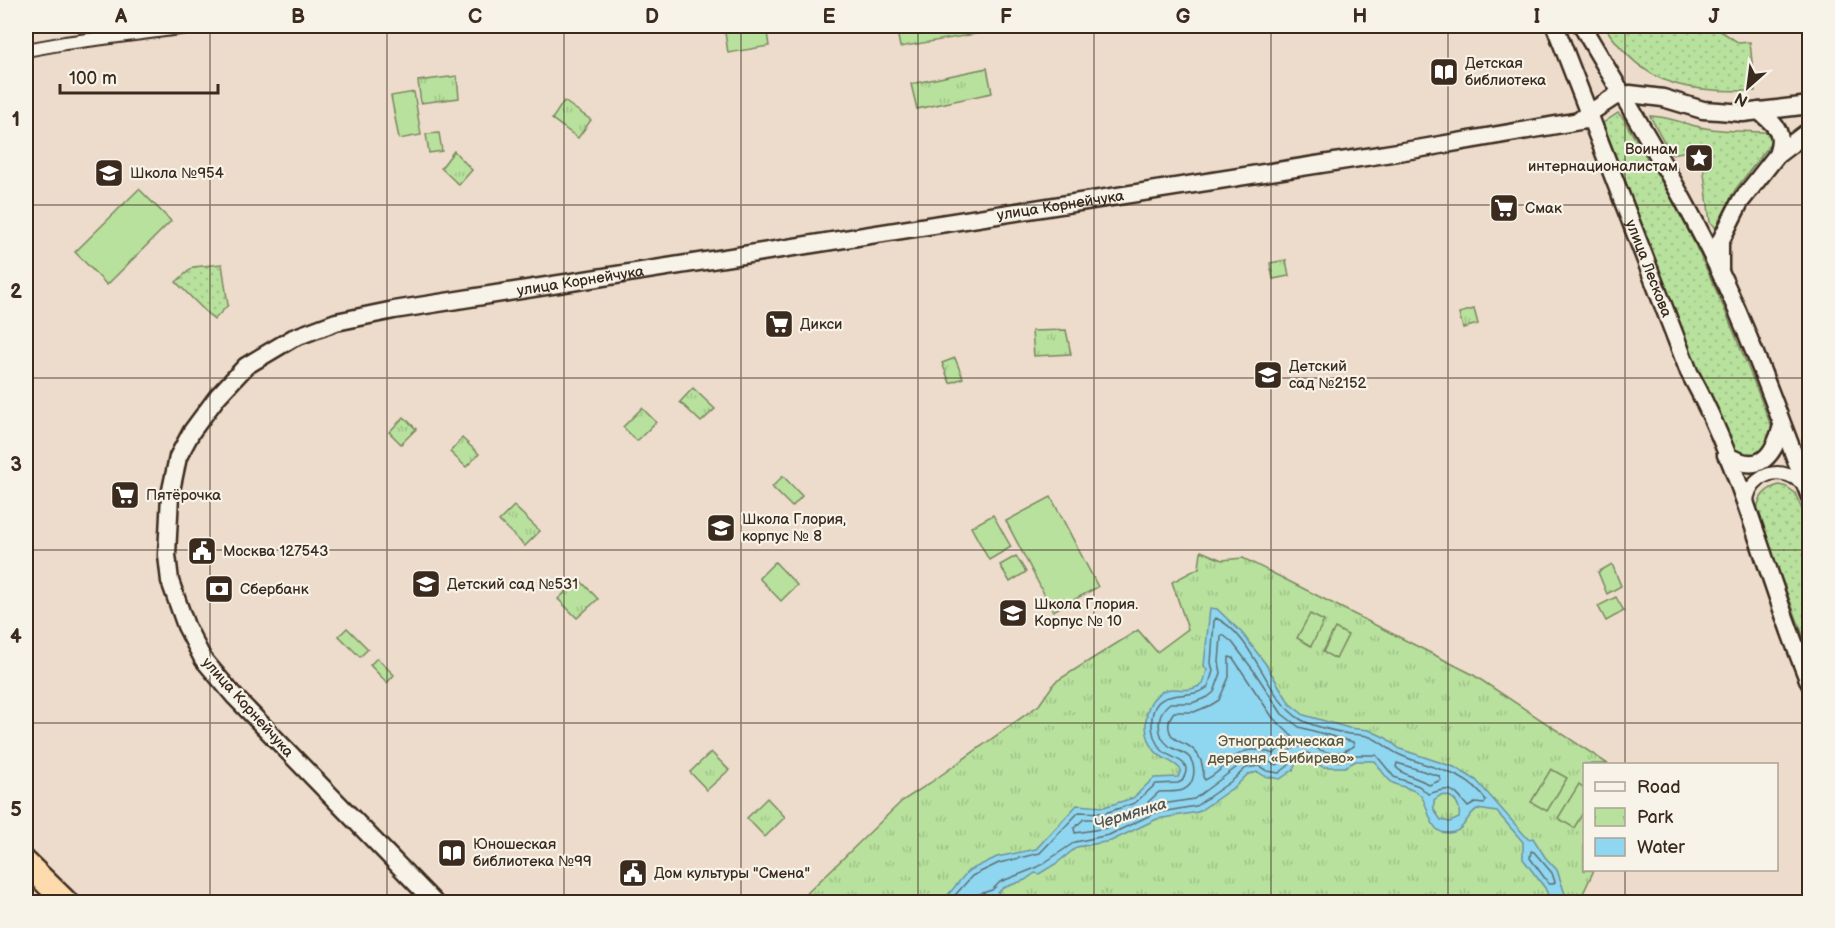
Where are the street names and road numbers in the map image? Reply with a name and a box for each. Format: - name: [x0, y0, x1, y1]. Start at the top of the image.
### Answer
- street label: улица Корнейчука: [996, 186, 1126, 225]
- street label: улица Лескова: [1621, 217, 1676, 320]
- street label: улица Корнейчука: [516, 262, 645, 301]
- street label: улица Корнейчука: [198, 653, 298, 761]

